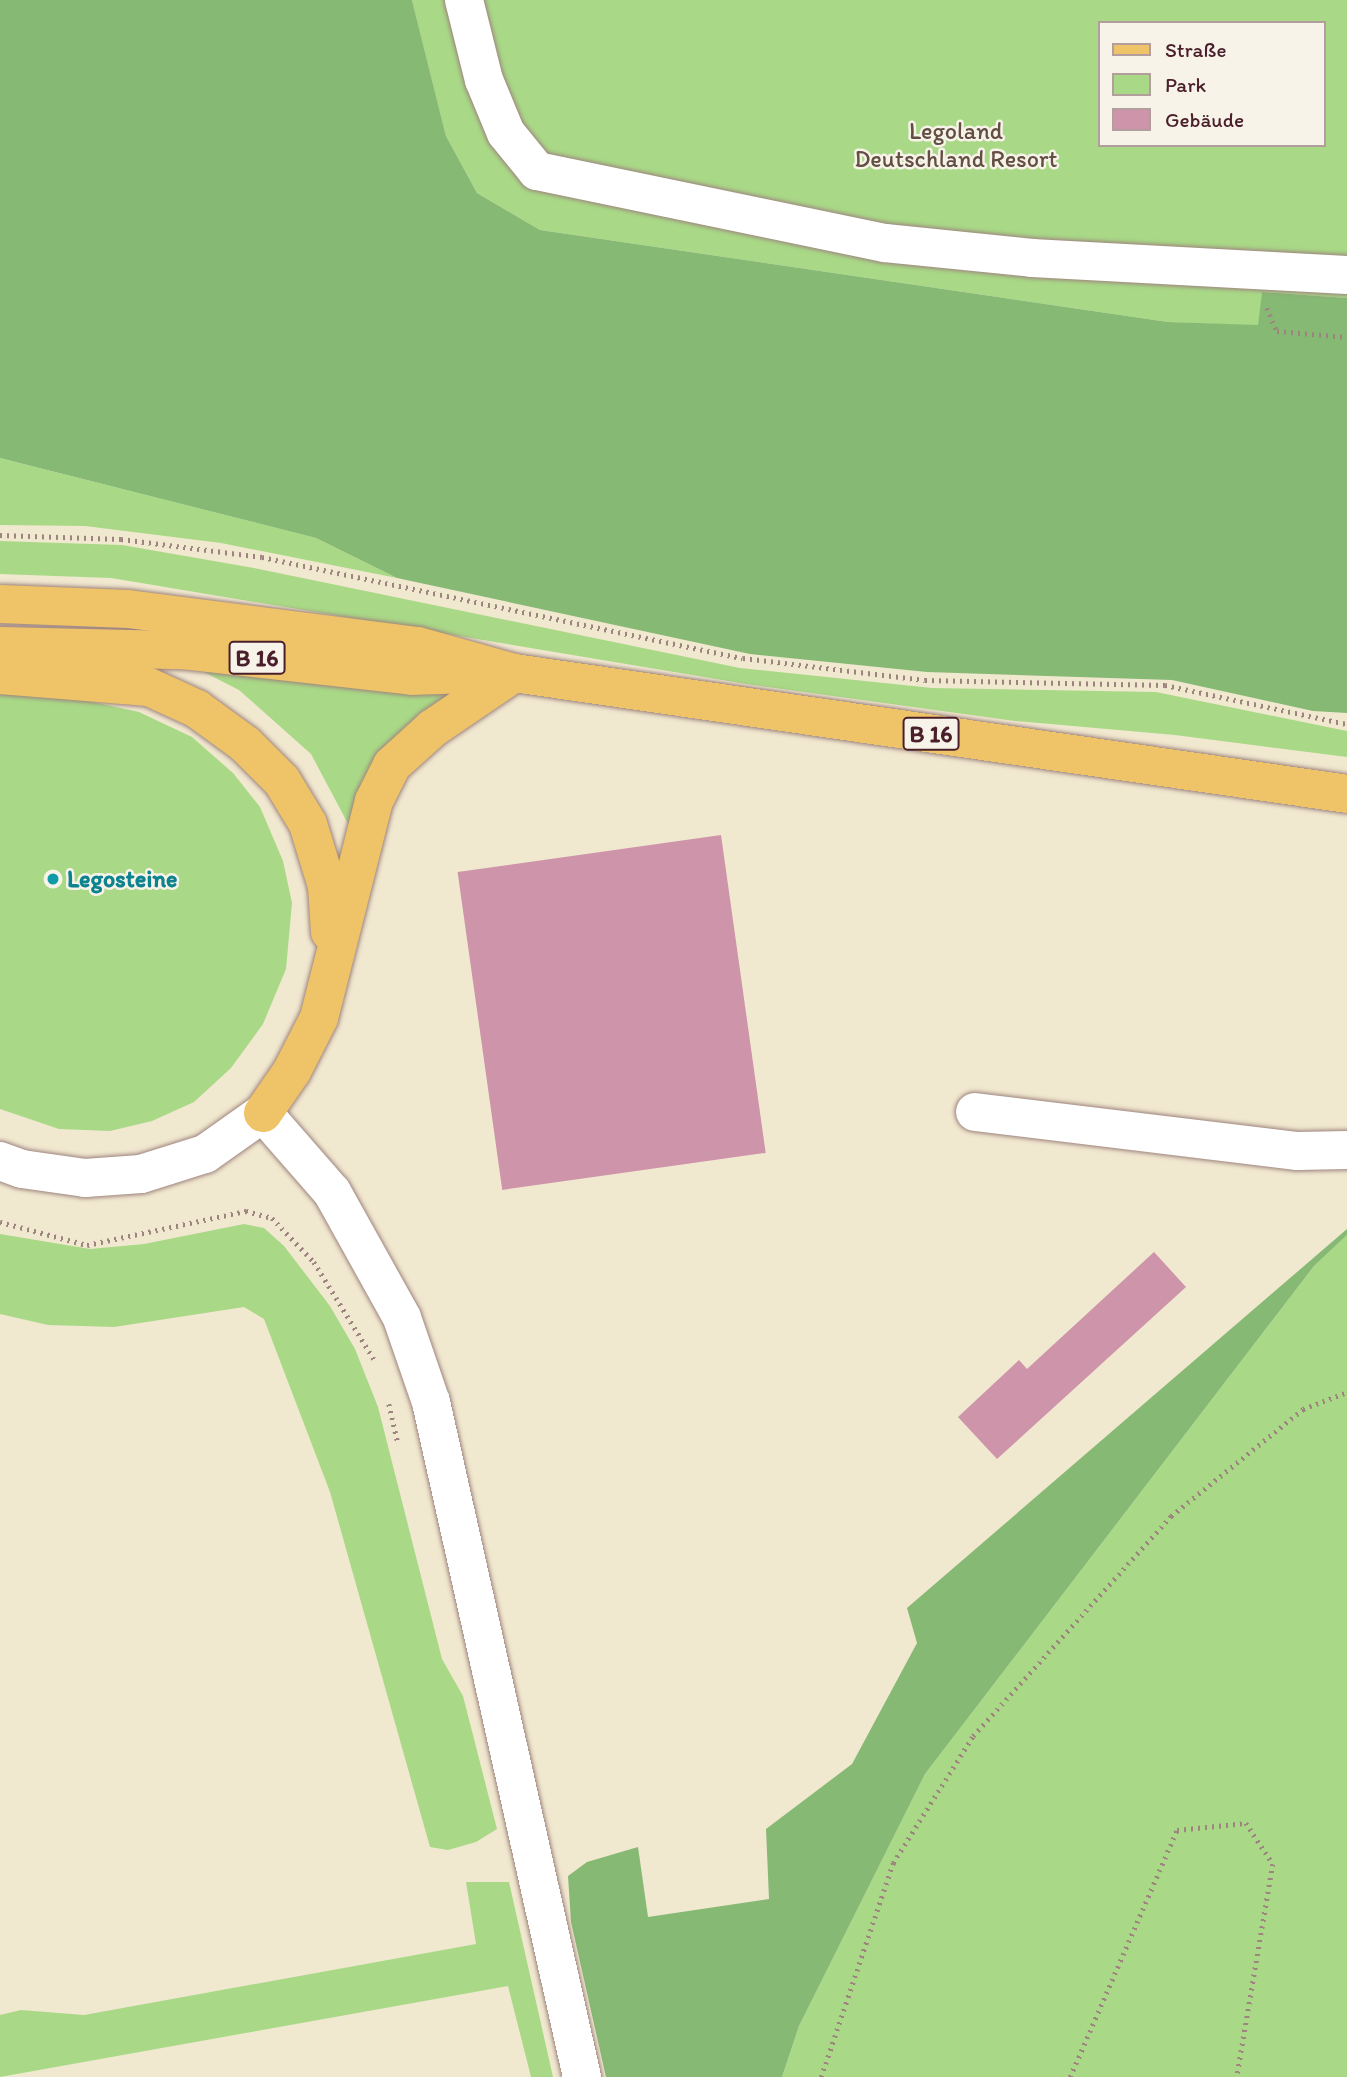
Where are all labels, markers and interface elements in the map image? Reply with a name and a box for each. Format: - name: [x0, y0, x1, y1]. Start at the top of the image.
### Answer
- legend: [1098, 21, 1326, 147]
- text: Straße: [1165, 37, 1226, 62]
- text: Park: [1165, 72, 1206, 97]
- text: Gebäude: [1165, 107, 1244, 132]
- park label: Legoland Deutschland Resort: [855, 117, 1057, 173]
- road number: B 16: [227, 638, 287, 678]
- road number: B 16: [901, 714, 961, 754]
- place label: Legosteine: [67, 865, 177, 893]
- marker: Legosteine: [45, 871, 61, 887]

